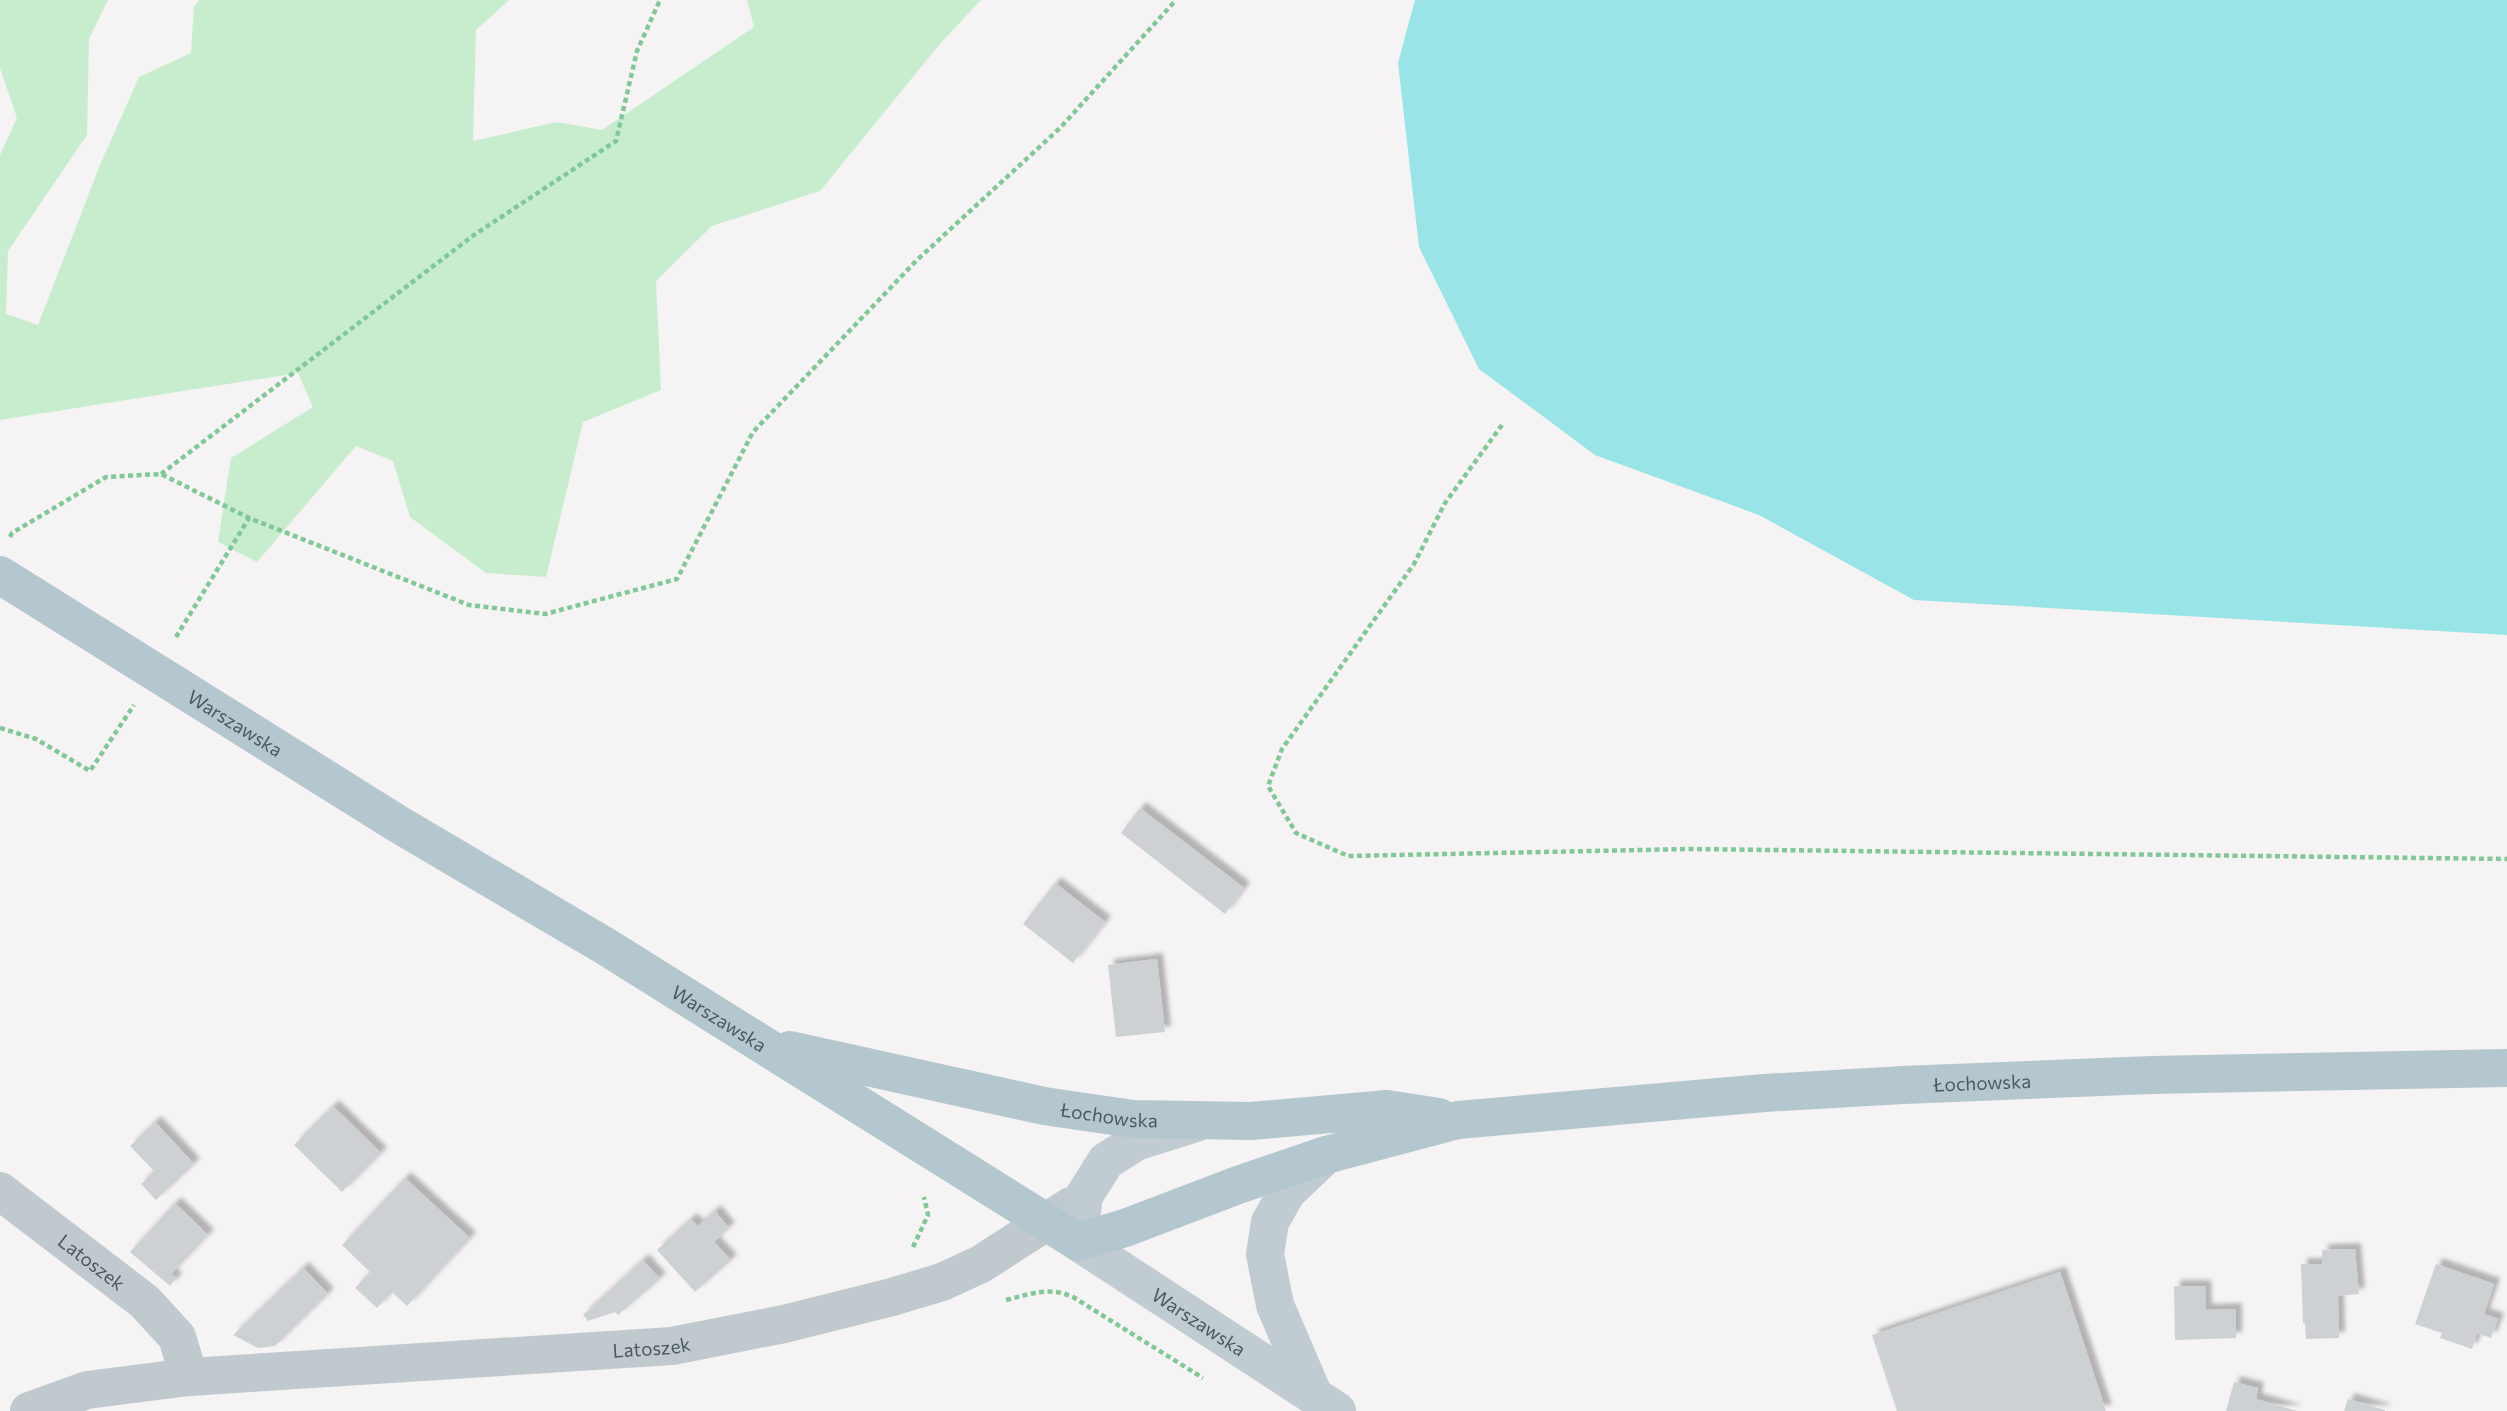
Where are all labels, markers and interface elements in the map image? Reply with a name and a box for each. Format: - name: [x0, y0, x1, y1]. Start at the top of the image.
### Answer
- street label: Warszawska: [184, 684, 287, 761]
- street label: Warszawska: [668, 979, 771, 1056]
- street label: Łochowska: [1932, 1068, 2032, 1095]
- street label: Łochowska: [1058, 1097, 1158, 1131]
- street label: Latoszek: [54, 1229, 130, 1294]
- street label: Warszawska: [1148, 1282, 1251, 1360]
- street label: Latoszek: [612, 1331, 692, 1361]

